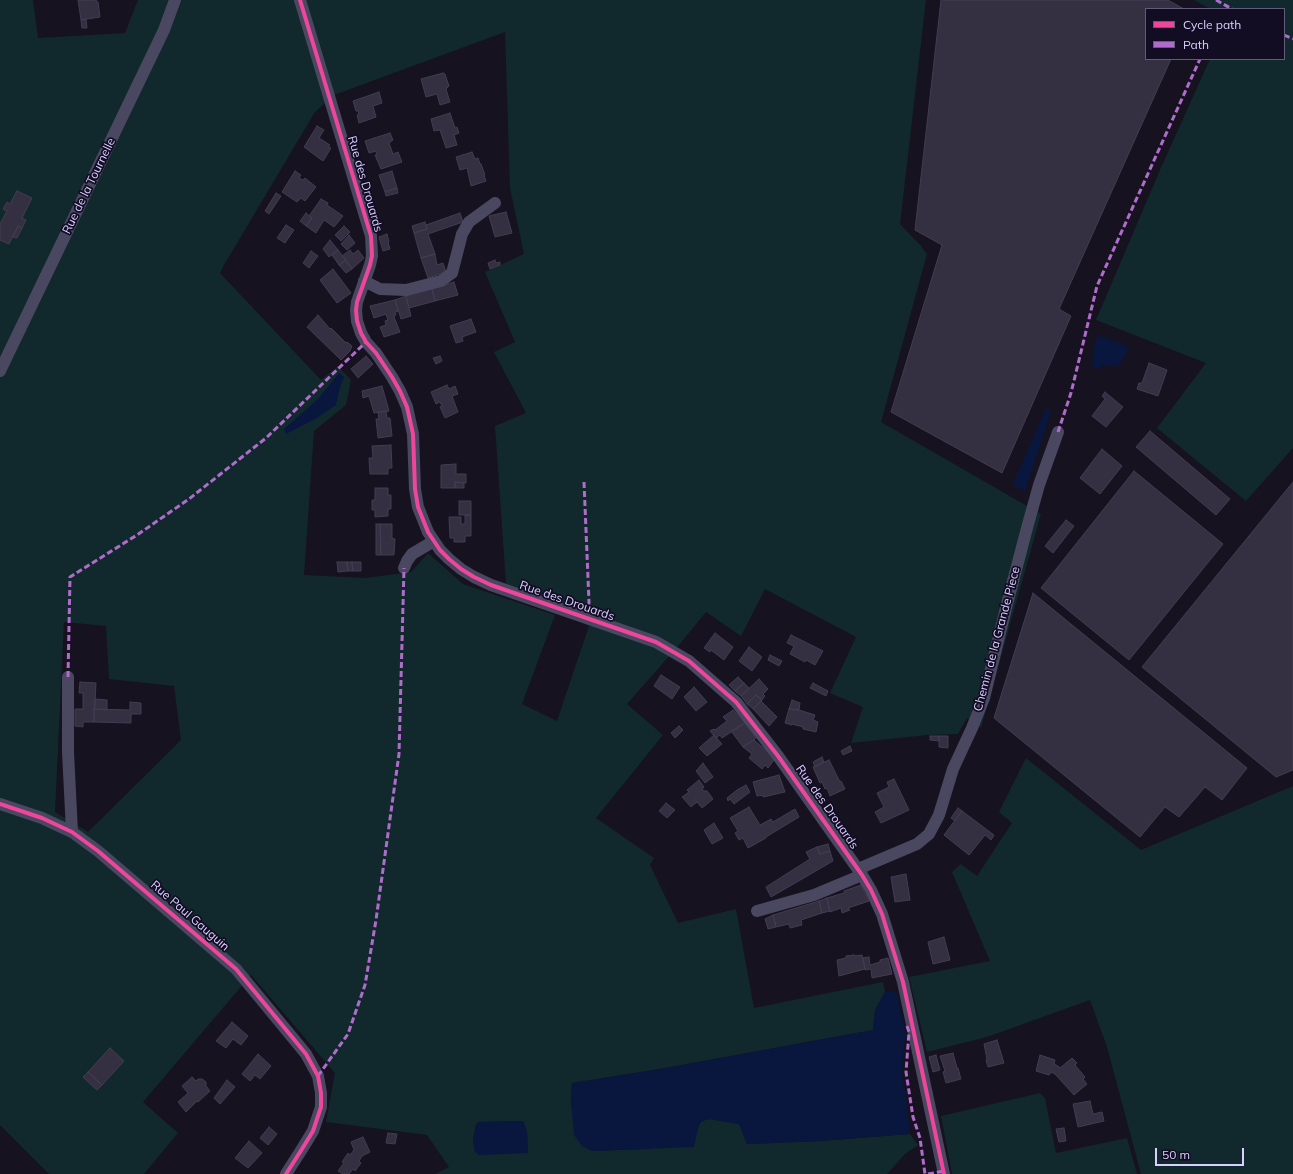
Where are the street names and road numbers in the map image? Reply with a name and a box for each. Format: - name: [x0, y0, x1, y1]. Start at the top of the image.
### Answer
- street label: Rue des Drouards: [344, 134, 386, 234]
- street label: Rue de la Tournelle: [59, 136, 119, 236]
- street label: Chemin de la Grande Piece: [971, 565, 1023, 713]
- street label: Rue des Drouards: [518, 578, 616, 624]
- street label: Rue des Drouards: [793, 762, 861, 852]
- street label: Rue Paul Gauguin: [148, 878, 232, 954]

